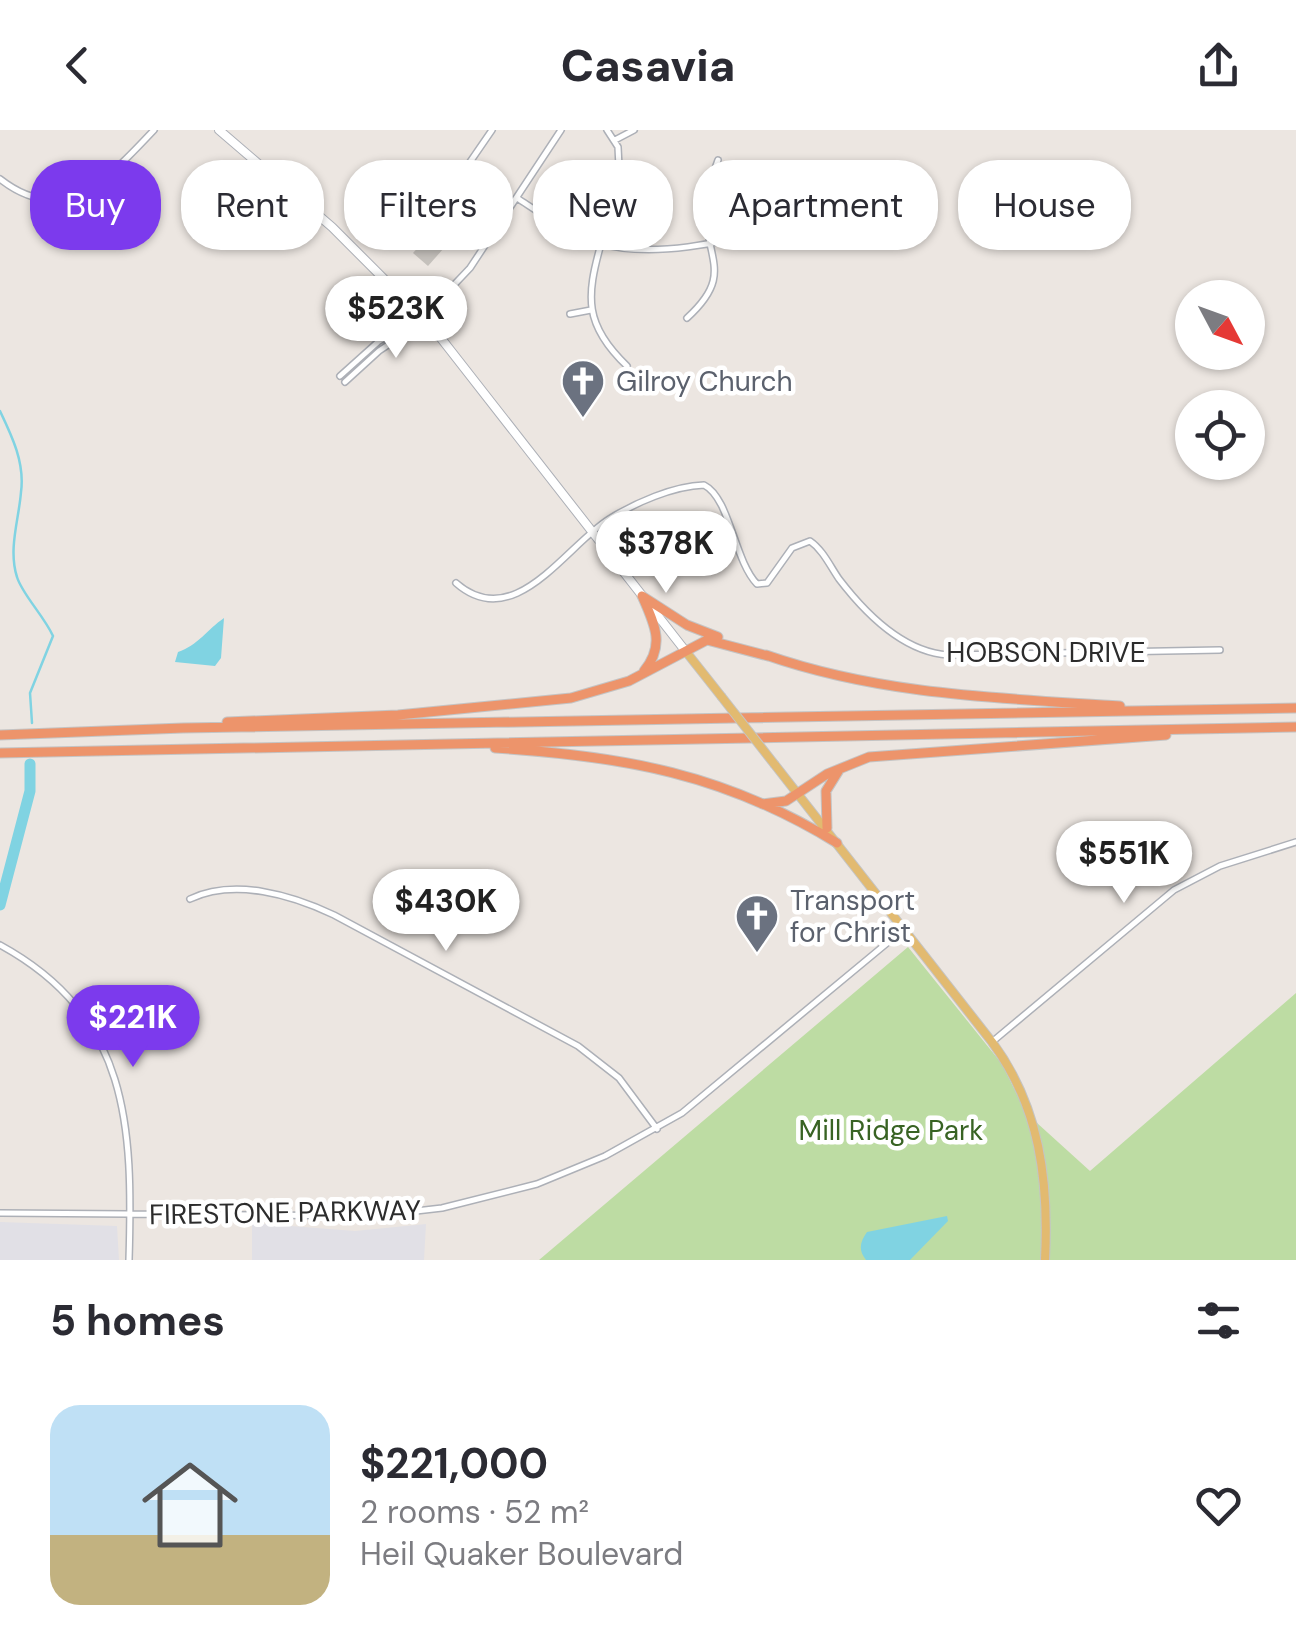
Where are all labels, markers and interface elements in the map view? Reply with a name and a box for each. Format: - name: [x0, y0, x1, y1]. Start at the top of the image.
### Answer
- text: Casavia: [561, 36, 735, 95]
- icon: back: [50, 38, 105, 93]
- icon: share: [1191, 38, 1246, 93]
- chip: Buy: [30, 160, 161, 250]
- chip: Rent: [181, 160, 324, 250]
- chip: Filters: [344, 160, 513, 250]
- chip: New: [533, 160, 673, 250]
- chip: Apartment: [693, 160, 938, 250]
- chip: House: [958, 160, 1131, 250]
- pin: $523K: [326, 276, 466, 361]
- north arrow: [1175, 280, 1265, 370]
- map controls: [1175, 280, 1265, 480]
- text: $523K: [347, 287, 445, 329]
- church icon: Gilroy Church: [560, 358, 606, 419]
- place label: Gilroy Church: [616, 363, 793, 400]
- button: locate: [1175, 390, 1265, 480]
- pin: $378K: [596, 511, 736, 596]
- text: $378K: [618, 522, 714, 564]
- street label: HOBSON DRIVE: [946, 634, 1146, 671]
- pin: $551K: [1054, 821, 1194, 906]
- text: $551K: [1078, 832, 1170, 874]
- pin: $430K: [376, 869, 516, 954]
- text: $430K: [395, 880, 497, 922]
- place label: Transport for Christ: [790, 882, 915, 951]
- church icon: Transport for Christ: [734, 893, 780, 954]
- pin: $221K: [63, 985, 203, 1070]
- text: $221K: [89, 996, 177, 1038]
- park label: Mill Ridge Park: [799, 1112, 983, 1149]
- street label: FIRESTONE PARKWAY: [149, 1192, 421, 1233]
- text: 5 homes: [50, 1293, 225, 1348]
- icon: filters: [1191, 1293, 1246, 1348]
- text: $221,000: [360, 1436, 548, 1491]
- icon: home: [130, 1445, 250, 1565]
- icon: heart: [1191, 1478, 1246, 1533]
- text: 2 rooms · 52 m²: [360, 1491, 589, 1533]
- text: Heil Quaker Boulevard: [360, 1533, 683, 1575]

